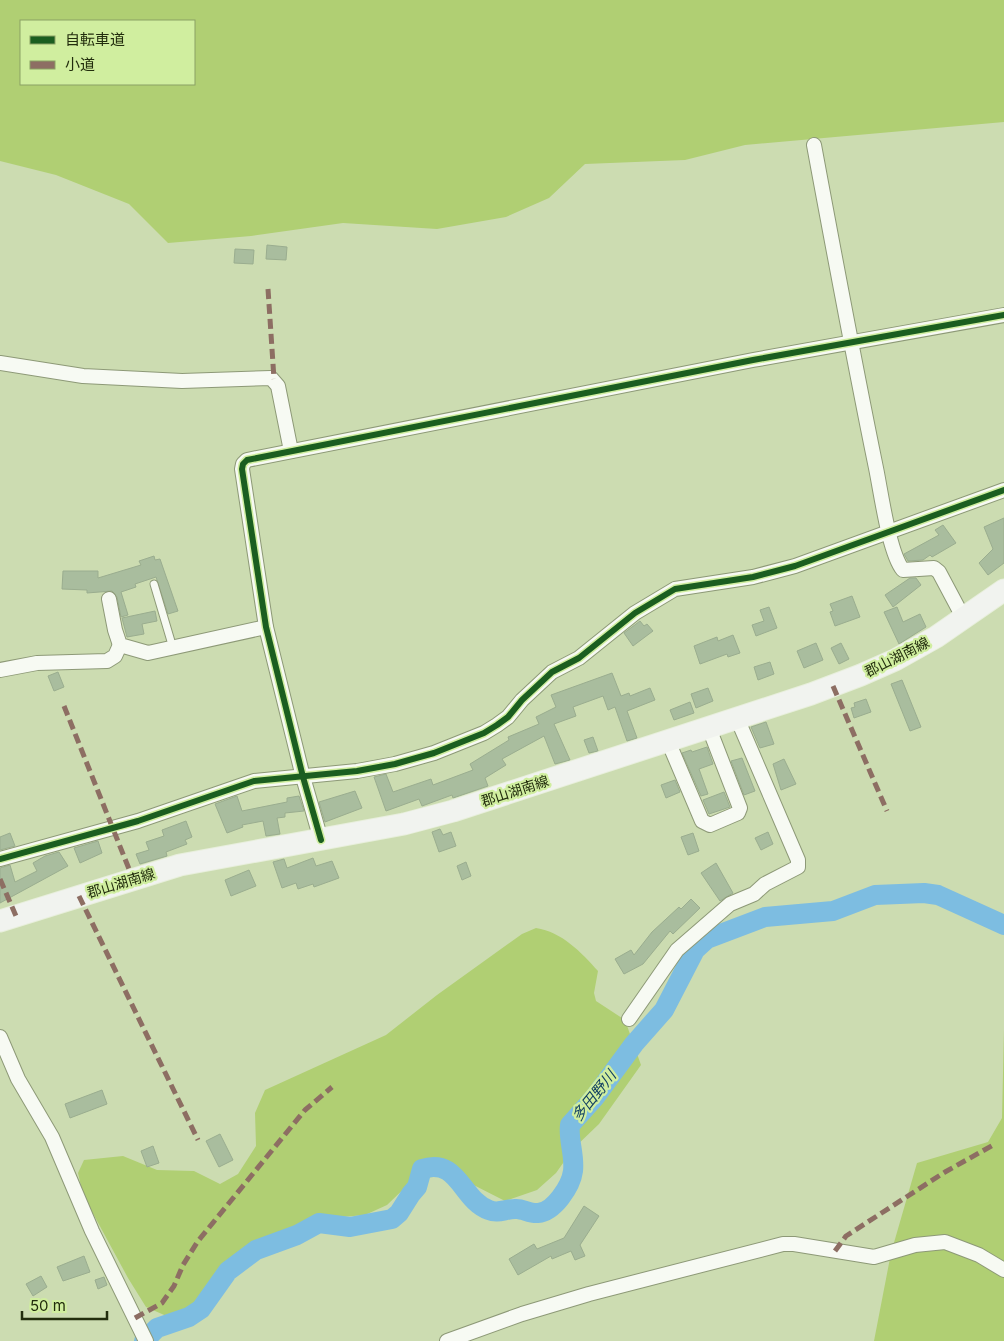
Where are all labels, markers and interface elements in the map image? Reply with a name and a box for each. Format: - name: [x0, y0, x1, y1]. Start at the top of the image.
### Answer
- legend: [20, 20, 195, 85]
- text: 自転車道: [65, 30, 125, 49]
- text: 小道: [65, 55, 95, 74]
- street label: 郡山湖南線: [862, 633, 932, 680]
- street label: 郡山湖南線: [479, 772, 551, 809]
- street label: 郡山湖南線: [85, 864, 157, 901]
- water label: 多田野川: [567, 1065, 621, 1125]
- scale bar: [22, 1288, 108, 1320]
- text: 50 m: [30, 1296, 66, 1315]

